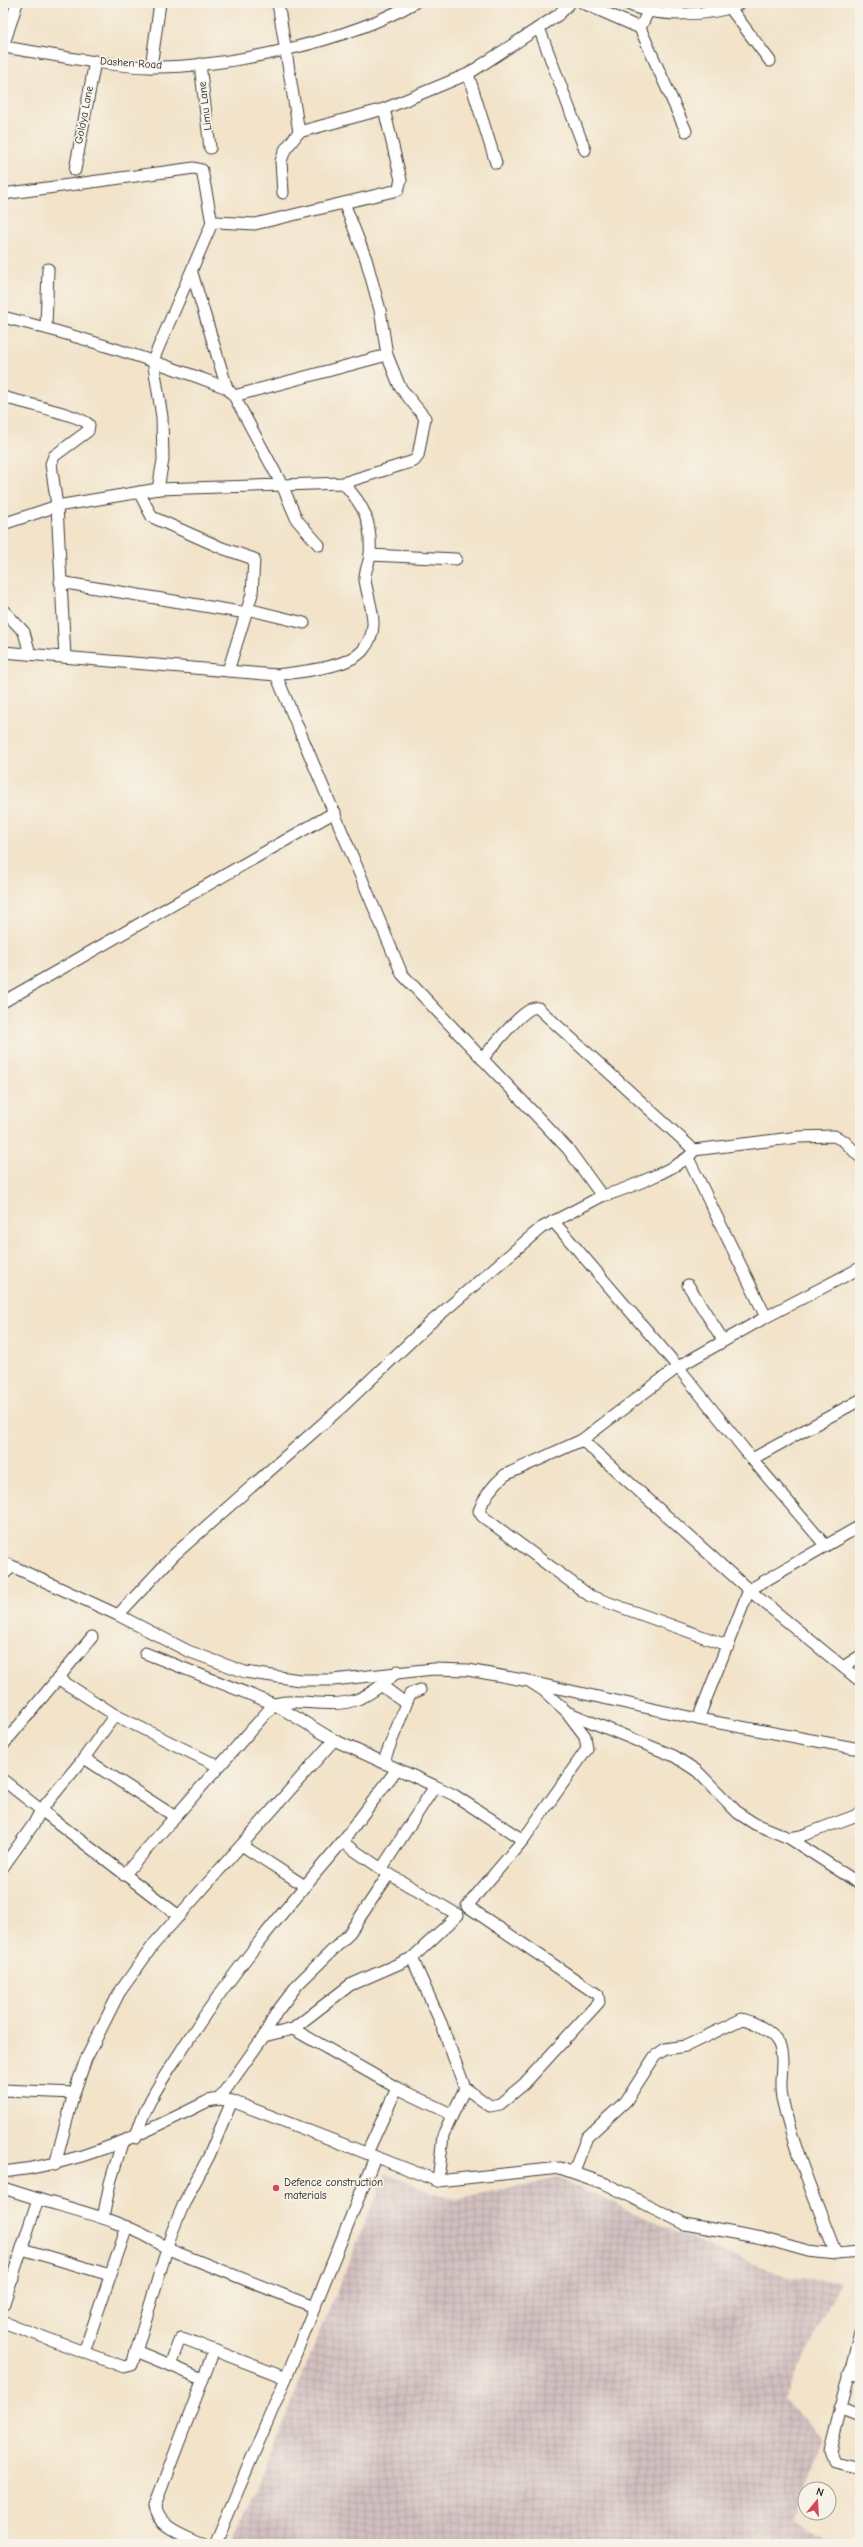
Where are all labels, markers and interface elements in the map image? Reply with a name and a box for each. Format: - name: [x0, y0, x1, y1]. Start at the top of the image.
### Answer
- street label: Dashen Road: [100, 54, 163, 72]
- street label: Limu Lane: [196, 80, 214, 131]
- street label: Goldya Lane: [72, 85, 96, 145]
- place label: Defence construction materials: [284, 2176, 383, 2202]
- marker: Defence construction materials: [271, 2183, 281, 2193]
- north arrow: [797, 2481, 837, 2521]
- text: N: [815, 2485, 825, 2499]

